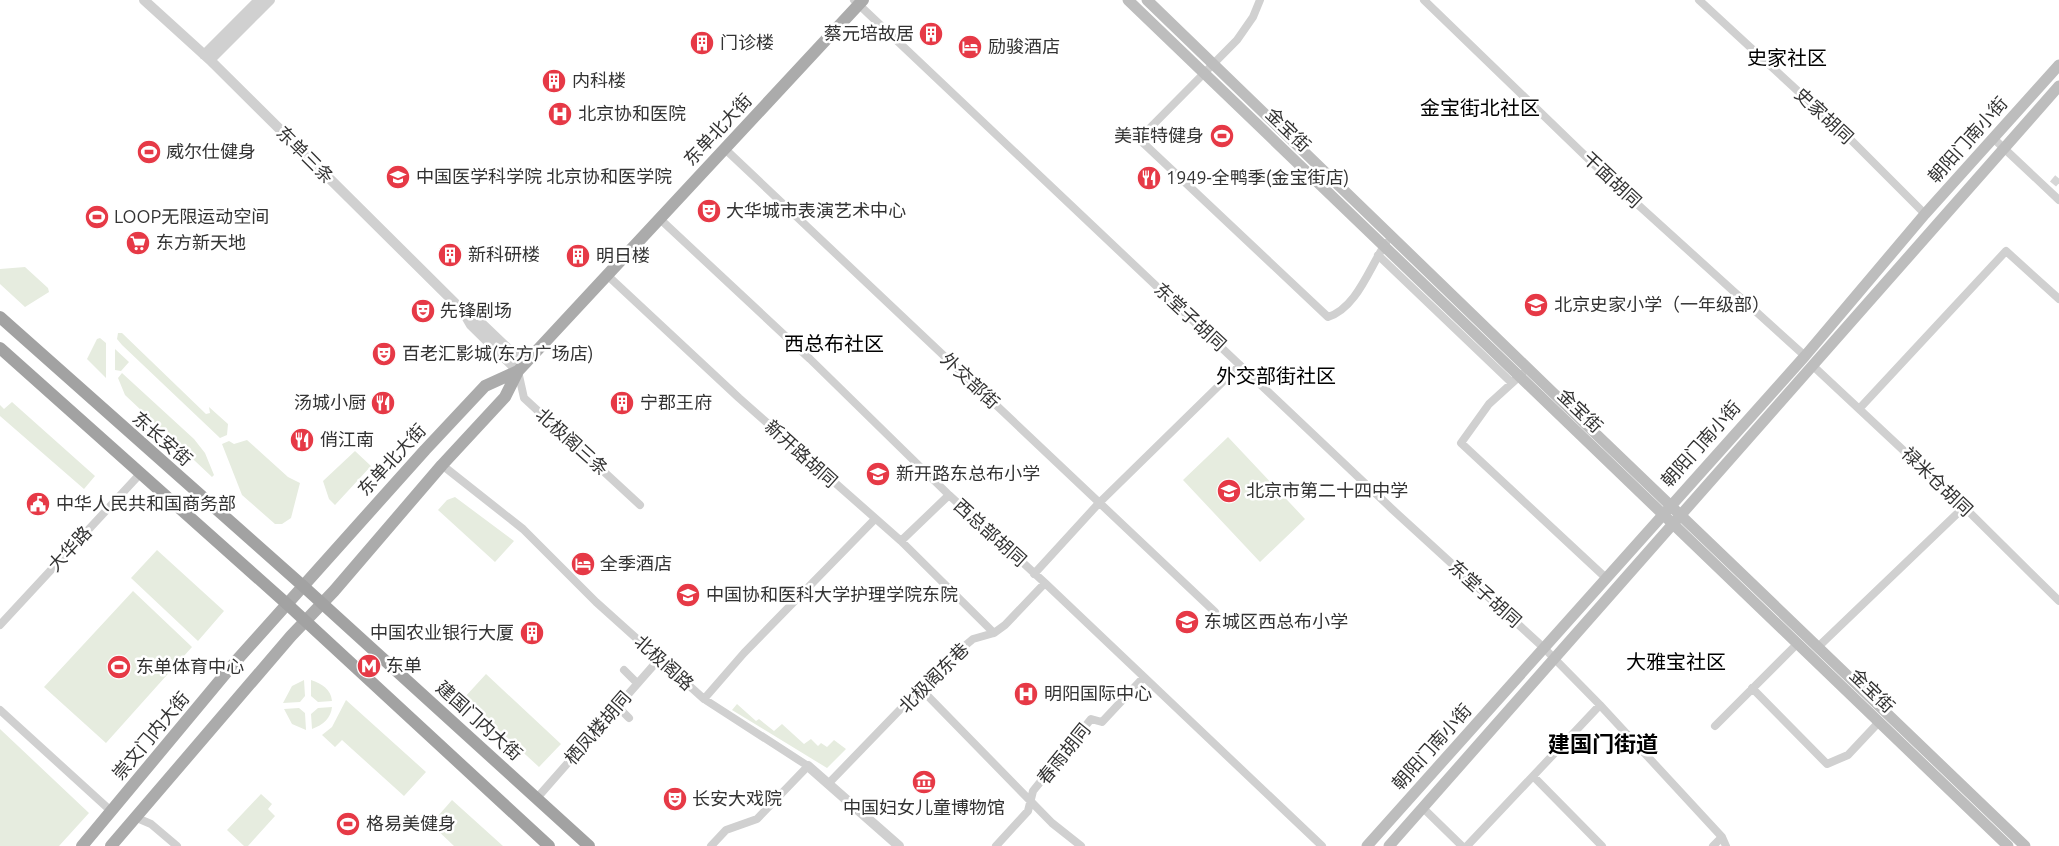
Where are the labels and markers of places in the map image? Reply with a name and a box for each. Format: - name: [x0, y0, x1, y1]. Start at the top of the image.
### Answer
- building icon: 蔡元培故居: [918, 21, 944, 47]
- place label: 蔡元培故居: [824, 23, 914, 43]
- building icon: 门诊楼: [689, 30, 715, 56]
- place label: 门诊楼: [720, 32, 774, 52]
- hotel icon: 励骏酒店: [957, 34, 983, 60]
- place label: 励骏酒店: [988, 36, 1060, 56]
- building icon: 内科楼: [541, 68, 567, 94]
- place label: 内科楼: [572, 70, 626, 90]
- hospital icon: 北京协和医院: [547, 101, 573, 127]
- place label: 北京协和医院: [578, 103, 686, 123]
- sports icon: 美菲特健身: [1209, 123, 1235, 149]
- place label: 美菲特健身: [1114, 125, 1204, 145]
- sports icon: 威尔仕健身: [136, 139, 162, 165]
- place label: 威尔仕健身: [166, 141, 256, 161]
- school or university icon: 中国医学科学院 北京协和医学院: [385, 164, 411, 190]
- restaurant icon: 1949-全鸭季(金宝街店): [1136, 165, 1162, 191]
- place label: 中国医学科学院 北京协和医学院: [416, 166, 672, 186]
- place label: 1949-全鸭季(金宝街店): [1166, 167, 1349, 188]
- theatre icon: 大华城市表演艺术中心: [696, 198, 722, 224]
- place label: 大华城市表演艺术中心: [726, 200, 906, 220]
- sports icon: LOOP无限运动空间: [84, 204, 110, 230]
- place label: LOOP无限运动空间: [114, 206, 269, 226]
- supermarket icon: 东方新天地: [125, 230, 151, 256]
- place label: 东方新天地: [156, 232, 246, 252]
- building icon: 新科研楼: [437, 242, 463, 268]
- building icon: 明日楼: [565, 243, 591, 269]
- place label: 新科研楼: [468, 244, 540, 264]
- place label: 明日楼: [596, 245, 650, 265]
- school or university icon: 北京史家小学（一年级部）: [1523, 292, 1549, 318]
- place label: 北京史家小学（一年级部）: [1554, 294, 1770, 314]
- theatre icon: 先锋剧场: [410, 298, 436, 324]
- place label: 先锋剧场: [440, 300, 512, 320]
- theatre icon: 百老汇影城(东方广场店): [371, 341, 397, 367]
- place label: 百老汇影城(东方广场店): [402, 343, 593, 364]
- restaurant icon: 汤城小厨: [370, 390, 396, 416]
- building icon: 宁郡王府: [609, 390, 635, 416]
- place label: 汤城小厨: [294, 392, 366, 412]
- place label: 宁郡王府: [640, 392, 712, 412]
- restaurant icon: 俏江南: [289, 427, 315, 453]
- place label: 俏江南: [320, 429, 374, 449]
- school or university icon: 新开路东总布小学: [865, 461, 891, 487]
- place label: 新开路东总布小学: [896, 463, 1040, 483]
- school or university icon: 北京市第二十四中学: [1216, 478, 1242, 504]
- place label: 北京市第二十四中学: [1246, 480, 1408, 500]
- public building icon: 中华人民共和国商务部: [25, 491, 51, 517]
- place label: 中华人民共和国商务部: [56, 493, 236, 513]
- hotel icon: 全季酒店: [570, 551, 596, 577]
- place label: 全季酒店: [600, 553, 672, 573]
- school or university icon: 中国协和医科大学护理学院东院: [675, 582, 701, 608]
- place label: 中国协和医科大学护理学院东院: [706, 584, 958, 604]
- school or university icon: 东城区西总布小学: [1174, 609, 1200, 635]
- place label: 东城区西总布小学: [1204, 611, 1348, 631]
- building icon: 中国农业银行大厦: [519, 620, 545, 646]
- place label: 中国农业银行大厦: [370, 622, 514, 642]
- metro station icon: 东单: [356, 653, 382, 679]
- sports icon: 东单体育中心: [106, 654, 132, 680]
- place label: 东单: [386, 655, 422, 675]
- place label: 东单体育中心: [136, 656, 244, 676]
- hospital icon: 明阳国际中心: [1013, 681, 1039, 707]
- place label: 明阳国际中心: [1044, 683, 1152, 703]
- museum icon: 中国妇女儿童博物馆: [911, 769, 937, 795]
- theatre icon: 长安大戏院: [662, 786, 688, 812]
- place label: 长安大戏院: [692, 788, 782, 808]
- place label: 中国妇女儿童博物馆: [843, 797, 1005, 817]
- sports icon: 格易美健身: [335, 811, 361, 837]
- place label: 格易美健身: [366, 813, 456, 833]

